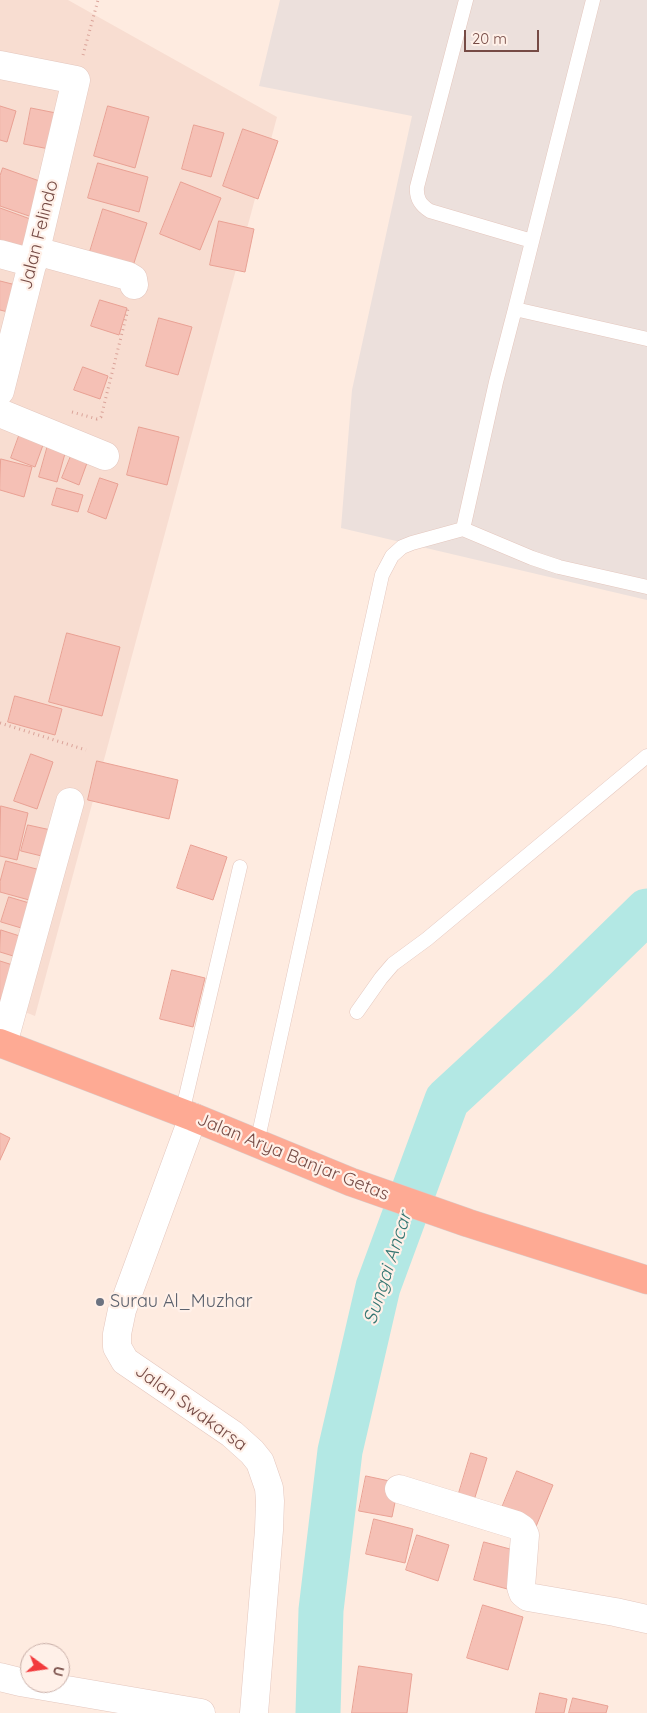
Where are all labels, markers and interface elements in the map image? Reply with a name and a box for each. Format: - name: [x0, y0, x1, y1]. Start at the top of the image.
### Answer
- scale bar: [467, 20, 542, 52]
- text: 20 m: [472, 29, 507, 48]
- street label: Jalan Felindo: [15, 178, 63, 292]
- street label: Jalan Arya Banjar Getas: [194, 1109, 392, 1205]
- water label: Sungai Ancar: [359, 1209, 417, 1327]
- place label: Surau Al_Muzhar: [110, 1291, 253, 1313]
- marker: Surau Al_Muzhar: [94, 1296, 106, 1308]
- street label: Jalan Swakarsa: [131, 1360, 251, 1456]
- north arrow: [20, 1643, 70, 1693]
- text: U: [49, 1664, 69, 1678]

